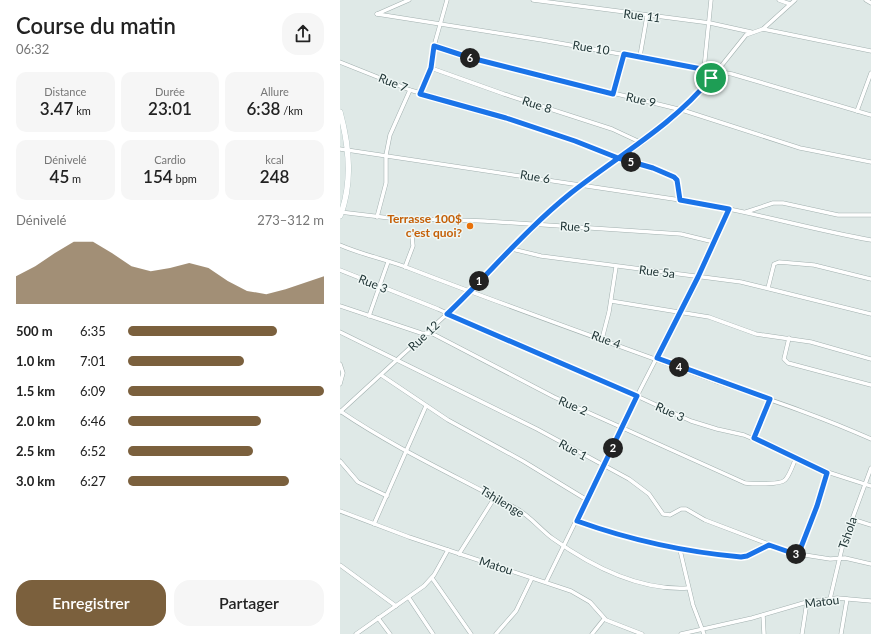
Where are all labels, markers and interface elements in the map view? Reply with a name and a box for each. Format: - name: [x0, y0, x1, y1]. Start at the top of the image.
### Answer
- street label: Rue 11: [623, 6, 662, 25]
- text: Course du matin: [16, 12, 176, 39]
- button: share: [282, 13, 324, 55]
- street label: Rue 10: [571, 37, 611, 58]
- text: 06:32: [16, 41, 49, 57]
- pin: 6: [460, 48, 480, 68]
- text: 6: [467, 51, 473, 64]
- pin: [694, 61, 728, 95]
- icon: arrive: [700, 67, 722, 89]
- street label: Rue 7: [376, 70, 410, 95]
- text: Distance: [44, 85, 86, 98]
- text: Durée: [155, 85, 185, 98]
- text: Allure: [260, 85, 289, 98]
- street label: Rue 9: [625, 89, 658, 110]
- street label: Rue 8: [520, 93, 554, 116]
- text: 3.47: [40, 98, 73, 119]
- text: 23:01: [148, 98, 192, 119]
- text: 6:38: [246, 98, 280, 119]
- text: km: [73, 104, 91, 117]
- text: /km: [280, 104, 303, 117]
- pin: 5: [621, 152, 641, 172]
- text: Dénivelé: [44, 153, 87, 166]
- text: Cardio: [154, 153, 186, 166]
- text: kcal: [265, 153, 284, 166]
- text: 5: [628, 155, 634, 168]
- text: 45: [50, 166, 69, 187]
- text: 154: [143, 166, 173, 187]
- text: 248: [260, 166, 289, 187]
- street label: Rue 6: [519, 167, 551, 186]
- text: m: [69, 172, 81, 185]
- text: bpm: [173, 172, 197, 185]
- place label: Terrasse 100$ c'est quoi?: [387, 211, 462, 240]
- text: Dénivelé: [16, 212, 66, 228]
- text: 273–312 m: [257, 212, 324, 228]
- street label: Rue 5: [559, 218, 591, 235]
- marker: Terrasse 100$ c'est quoi?: [465, 221, 475, 231]
- street label: Rue 5a: [638, 262, 676, 281]
- street label: Rue 3: [356, 271, 390, 296]
- pin: 1: [469, 271, 489, 291]
- text: 1: [476, 274, 482, 287]
- street label: Rue 12: [405, 317, 442, 354]
- text: 500 m: [16, 323, 53, 339]
- text: 6:35: [80, 323, 106, 339]
- street label: Rue 4: [589, 327, 623, 352]
- text: 1.0 km: [16, 353, 55, 369]
- text: 7:01: [80, 353, 106, 369]
- pin: 4: [669, 357, 689, 377]
- text: 4: [676, 360, 682, 373]
- text: 1.5 km: [16, 383, 55, 399]
- text: 6:09: [80, 383, 106, 399]
- street label: Rue 2: [556, 393, 590, 418]
- street label: Rue 3: [653, 399, 687, 425]
- text: 2.0 km: [16, 413, 55, 429]
- text: 6:46: [80, 413, 106, 429]
- street label: Rue 1: [556, 436, 590, 463]
- pin: 2: [603, 438, 623, 458]
- text: 2: [610, 441, 616, 454]
- text: 2.5 km: [16, 443, 55, 459]
- text: 6:52: [80, 443, 106, 459]
- text: 3.0 km: [16, 473, 55, 489]
- text: 6:27: [80, 473, 106, 489]
- street label: Tshilenge: [477, 483, 527, 521]
- street label: Tshola: [835, 515, 860, 551]
- pin: 3: [786, 544, 806, 564]
- text: 3: [793, 547, 799, 560]
- street label: Matou: [477, 553, 515, 578]
- button: Enregistrer: [16, 580, 166, 626]
- button: Partager: [174, 580, 324, 626]
- street label: Matou: [804, 592, 840, 611]

